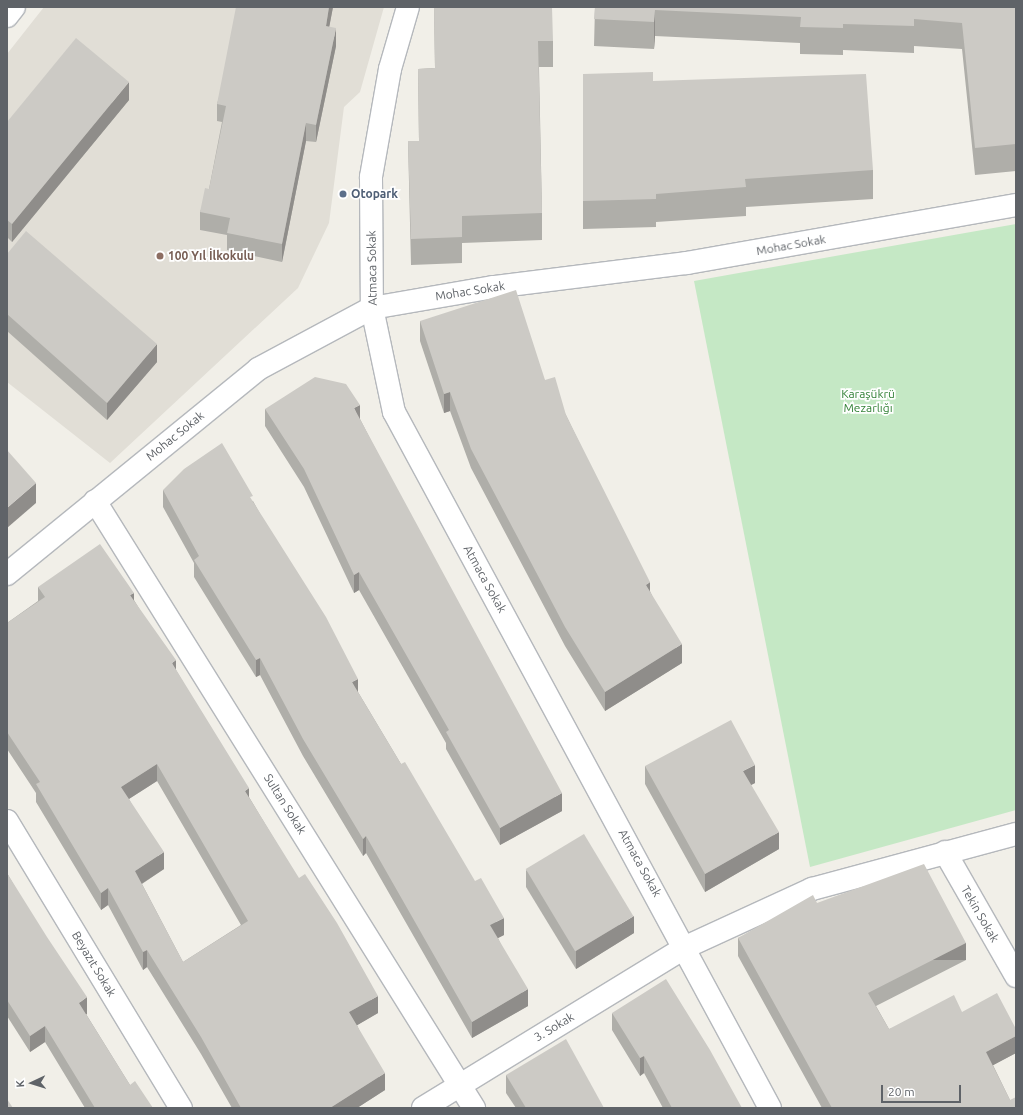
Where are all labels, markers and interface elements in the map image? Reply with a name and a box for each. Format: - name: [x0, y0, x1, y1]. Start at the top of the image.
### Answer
- place label: Otopark: [351, 187, 398, 201]
- marker: Otopark: [338, 189, 348, 199]
- street label: Atmaca Sokak: [364, 230, 380, 306]
- street label: Mohac Sokak: [755, 232, 827, 258]
- place label: 100 Yıl İlkokulu: [168, 249, 254, 263]
- marker: 100 Yıl İlkokulu: [155, 251, 165, 261]
- street label: Mohac Sokak: [434, 278, 506, 304]
- park label: Karaşükrü Mezarlığı: [841, 387, 895, 415]
- street label: Mohac Sokak: [143, 408, 207, 464]
- street label: Atmaca Sokak: [461, 543, 509, 615]
- street label: Sultan Sokak: [261, 771, 309, 837]
- street label: Atmaca Sokak: [616, 827, 664, 899]
- street label: Tekin Sokak: [958, 883, 1002, 945]
- street label: Beyazıt Sokak: [69, 929, 119, 999]
- street label: 3. Sokak: [531, 1009, 577, 1045]
- north arrow: [12, 1063, 52, 1103]
- scale bar: [883, 1077, 963, 1103]
- text: K: [14, 1080, 26, 1088]
- text: 20 m: [888, 1085, 915, 1098]

